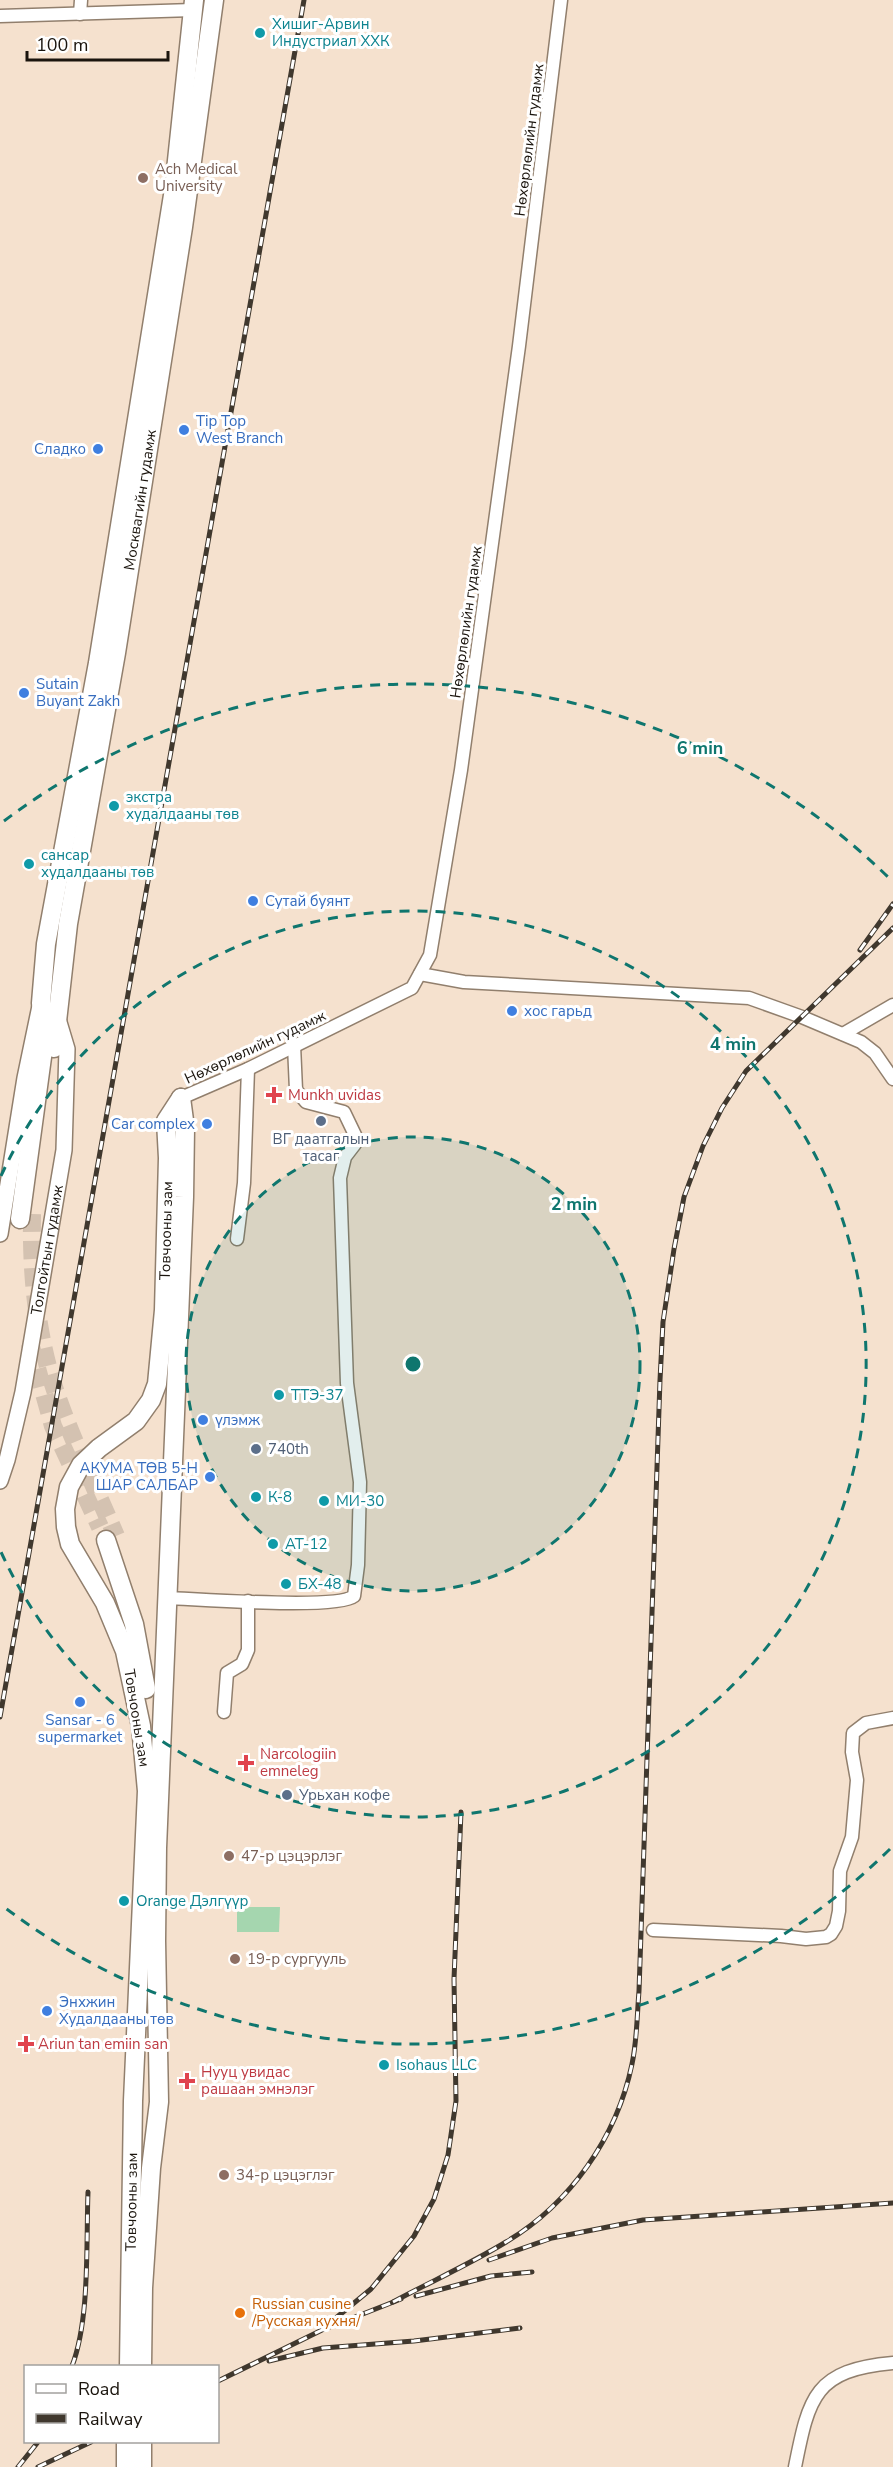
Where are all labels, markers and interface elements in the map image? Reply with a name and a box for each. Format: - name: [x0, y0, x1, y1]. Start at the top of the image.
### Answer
- place label: Хишиг-Арвин Индустриал ХХК: [272, 14, 390, 51]
- scale bar: [27, 24, 168, 62]
- marker: Хишиг-Арвин Индустриал ХХК: [253, 26, 267, 40]
- text: 100 m: [36, 33, 88, 57]
- street label: Нөхөрлөлийн гудамж: [510, 62, 548, 217]
- place label: Ach Medical University: [155, 159, 238, 196]
- marker: Ach Medical University: [136, 171, 150, 185]
- place label: Tip Top West Branch: [196, 411, 283, 448]
- marker: Tip Top West Branch: [177, 423, 191, 437]
- street label: Москвагийн гудамж: [119, 428, 161, 572]
- place label: Сладко: [34, 439, 86, 459]
- marker: Сладко: [91, 442, 105, 456]
- street label: Нөхөрлөлийн гудамж: [445, 544, 487, 699]
- place label: Sutain Buyant Zakh: [36, 674, 120, 711]
- marker: Sutain Buyant Zakh: [17, 686, 31, 700]
- text: 6 min: [677, 736, 723, 760]
- place label: экстра худалдааны төв: [126, 787, 239, 824]
- marker: экстра худалдааны төв: [107, 799, 121, 813]
- place label: сансар худалдааны төв: [41, 845, 154, 882]
- marker: сансар худалдааны төв: [22, 857, 36, 871]
- place label: Сутай буянт: [265, 891, 350, 911]
- marker: Сутай буянт: [246, 894, 260, 908]
- place label: хос гарьд: [524, 1001, 592, 1021]
- marker: хос гарьд: [505, 1004, 519, 1018]
- street label: Нөхөрлөлийн гудамж: [181, 1005, 329, 1088]
- text: 4 min: [710, 1032, 756, 1056]
- place label: Munkh uvidas: [288, 1085, 381, 1105]
- marker: Munkh uvidas: [265, 1086, 283, 1104]
- place label: Car complex: [111, 1114, 195, 1134]
- marker: ВГ даатгалын тасаг: [314, 1114, 328, 1128]
- marker: Car complex: [200, 1117, 214, 1131]
- place label: ВГ даатгалын тасаг: [273, 1129, 369, 1166]
- street label: Товчооны зам: [155, 1181, 177, 1280]
- street label: Толгойтын гудамж: [26, 1183, 68, 1317]
- text: 2 min: [551, 1192, 597, 1216]
- centre of rings: [403, 1354, 423, 1374]
- place label: ТТЭ-37: [291, 1385, 343, 1405]
- marker: ТТЭ-37: [272, 1388, 286, 1402]
- place label: үлэмж: [215, 1410, 260, 1430]
- marker: үлэмж: [196, 1413, 210, 1427]
- place label: 740th: [268, 1439, 309, 1459]
- marker: 740th: [249, 1442, 263, 1456]
- place label: АКУМА ТӨВ 5-Н ШАР САЛБАР: [80, 1458, 198, 1495]
- marker: АКУМА ТӨВ 5-Н ШАР САЛБАР: [203, 1470, 217, 1484]
- place label: К-8: [268, 1487, 292, 1507]
- marker: К-8: [249, 1490, 263, 1504]
- place label: МИ-30: [336, 1491, 384, 1511]
- marker: МИ-30: [317, 1494, 331, 1508]
- place label: АТ-12: [285, 1534, 327, 1554]
- marker: АТ-12: [266, 1537, 280, 1551]
- place label: БХ-48: [298, 1574, 342, 1594]
- marker: БХ-48: [279, 1577, 293, 1591]
- street label: Товчооны зам: [119, 1668, 155, 1768]
- marker: Sansar - 6 supermarket: [73, 1695, 87, 1709]
- place label: Sansar - 6 supermarket: [38, 1710, 123, 1747]
- place label: Narcologiin emneleg: [260, 1744, 336, 1781]
- marker: Narcologiin emneleg: [237, 1754, 255, 1772]
- place label: Урьхан кофе: [298, 1785, 390, 1805]
- marker: Урьхан кофе: [280, 1788, 294, 1802]
- place label: 47-р цэцэрлэг: [241, 1846, 342, 1866]
- marker: 47-р цэцэрлэг: [222, 1849, 236, 1863]
- place label: Orange Дэлгүүр: [136, 1891, 248, 1911]
- marker: Orange Дэлгүүр: [117, 1894, 131, 1908]
- place label: 19-р сургууль: [247, 1949, 346, 1969]
- marker: 19-р сургууль: [228, 1952, 242, 1966]
- place label: Энхжин Худалдааны төв: [59, 1992, 174, 2029]
- marker: Энхжин Худалдааны төв: [40, 2004, 54, 2018]
- place label: Ariun tan emiin san: [38, 2034, 168, 2054]
- marker: Ariun tan emiin san: [19, 2037, 33, 2051]
- place label: Isohaus LLC: [396, 2055, 477, 2075]
- marker: Isohaus LLC: [377, 2058, 391, 2072]
- place label: Нууц увидас рашаан эмнэлэг: [201, 2062, 315, 2099]
- marker: Нууц увидас рашаан эмнэлэг: [178, 2072, 196, 2090]
- street label: Товчооны зам: [121, 2152, 142, 2252]
- place label: 34-р цэцэглэг: [236, 2165, 335, 2185]
- marker: 34-р цэцэглэг: [217, 2168, 231, 2182]
- place label: Russian cusine /Русская кухня/: [251, 2294, 361, 2331]
- marker: Russian cusine /Русская кухня/: [233, 2306, 247, 2320]
- legend: [24, 2365, 219, 2443]
- text: Road: [78, 2377, 120, 2401]
- text: Railway: [78, 2407, 143, 2431]

